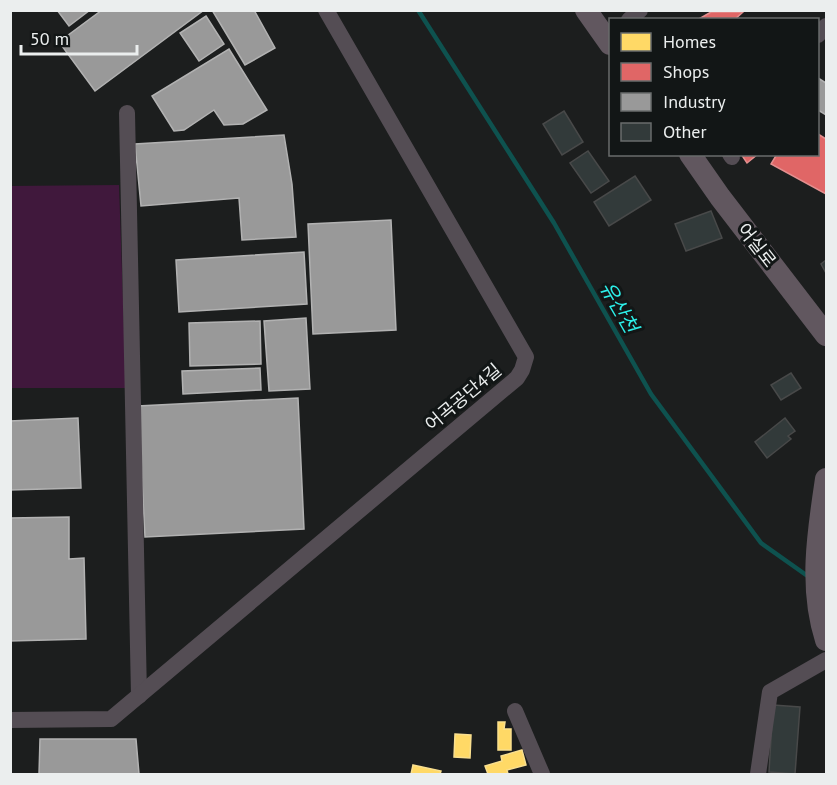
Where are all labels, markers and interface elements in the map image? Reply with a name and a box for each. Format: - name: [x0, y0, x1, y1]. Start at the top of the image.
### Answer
- scale bar: [21, 18, 136, 56]
- legend: [609, 18, 819, 156]
- text: 50 m: [30, 27, 69, 50]
- text: Homes: [663, 30, 716, 53]
- text: Shops: [663, 60, 709, 83]
- text: Industry: [663, 90, 726, 113]
- text: Other: [663, 120, 707, 143]
- street label: 어실로: [733, 218, 781, 272]
- water label: 유산천: [594, 277, 645, 340]
- street label: 어곡공단4길: [420, 358, 506, 436]

